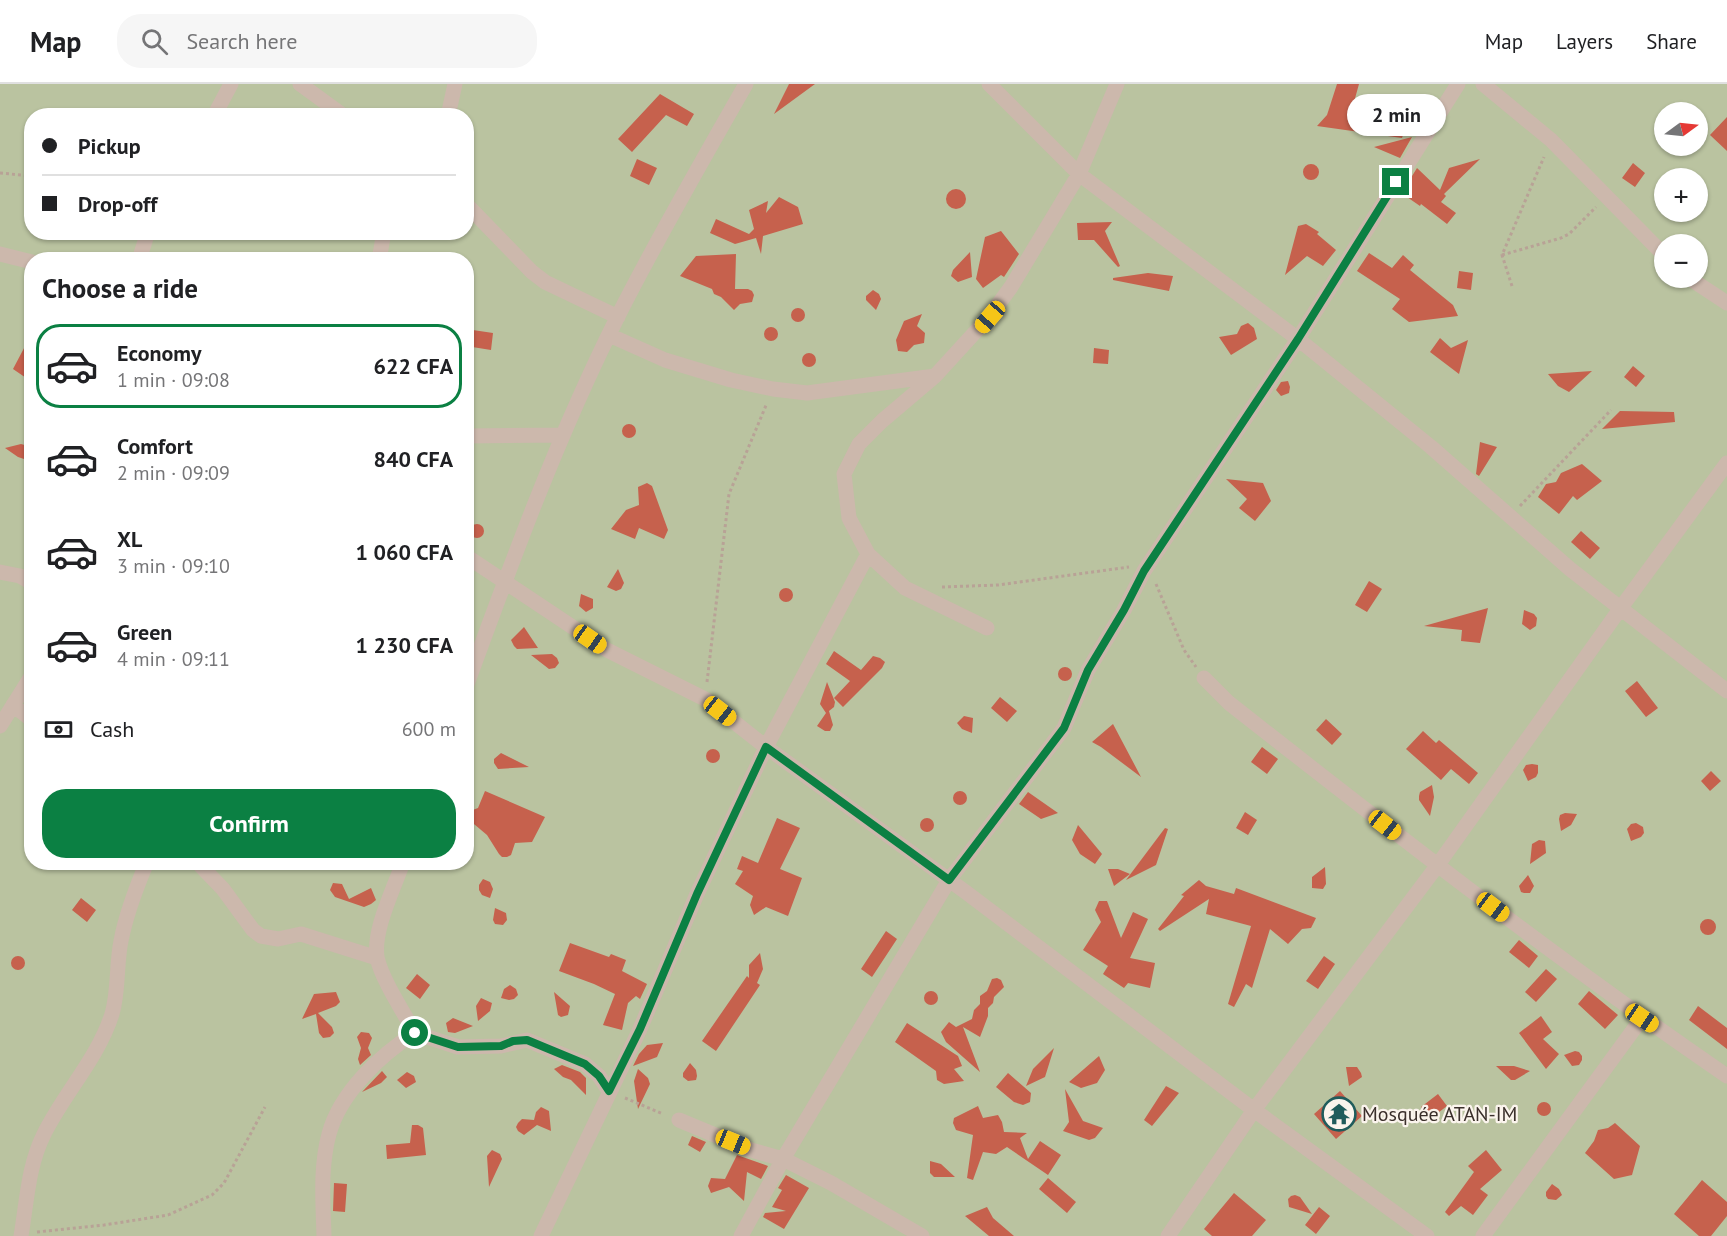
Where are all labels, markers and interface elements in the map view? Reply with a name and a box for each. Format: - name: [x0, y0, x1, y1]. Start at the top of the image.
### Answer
- search box: [117, 14, 537, 68]
- text: Map: [30, 23, 81, 60]
- icon: search: [138, 25, 171, 58]
- text: Search here: [186, 27, 297, 55]
- text: Map: [1485, 28, 1523, 55]
- text: Layers: [1556, 28, 1613, 55]
- text: Share: [1646, 28, 1697, 55]
- callout: 2 min: [1346, 95, 1446, 137]
- text: 2 min: [1372, 102, 1421, 128]
- north arrow: [1654, 102, 1708, 156]
- map controls: [1654, 102, 1708, 288]
- text: Pickup: [78, 132, 141, 160]
- route end: [1382, 168, 1409, 195]
- button: +: [1654, 168, 1708, 222]
- text: Drop-off: [78, 190, 157, 218]
- button: −: [1654, 234, 1708, 288]
- text: Choose a ride: [42, 271, 198, 305]
- car: [971, 298, 1009, 336]
- icon: car: [45, 339, 99, 393]
- text: Economy: [117, 339, 201, 367]
- text: 622 CFA: [374, 352, 453, 380]
- text: 1 min · 09:08: [117, 367, 230, 393]
- icon: car: [45, 432, 99, 486]
- text: Comfort: [117, 432, 193, 460]
- text: 840 CFA: [374, 445, 453, 473]
- text: 2 min · 09:09: [117, 460, 230, 486]
- icon: car: [45, 525, 99, 579]
- text: XL: [117, 525, 142, 553]
- text: 1 060 CFA: [355, 538, 453, 566]
- text: 3 min · 09:10: [117, 553, 230, 579]
- icon: car: [45, 618, 99, 672]
- text: Green: [117, 618, 172, 646]
- car: [570, 621, 610, 657]
- text: 1 230 CFA: [355, 631, 453, 659]
- text: 4 min · 09:11: [117, 646, 230, 672]
- car: [700, 693, 740, 729]
- icon: cash: [42, 713, 75, 746]
- text: Cash: [90, 715, 134, 743]
- text: 600 m: [402, 716, 456, 742]
- button: Confirm: [42, 789, 456, 858]
- car: [1365, 807, 1405, 843]
- car: [1473, 889, 1513, 925]
- car: [1622, 1000, 1662, 1036]
- route start: [401, 1019, 428, 1046]
- temple icon: Mosquée ATAN-IM: [1321, 1096, 1357, 1132]
- place label: Mosquée ATAN-IM: [1362, 1101, 1517, 1127]
- car: [713, 1127, 753, 1157]

